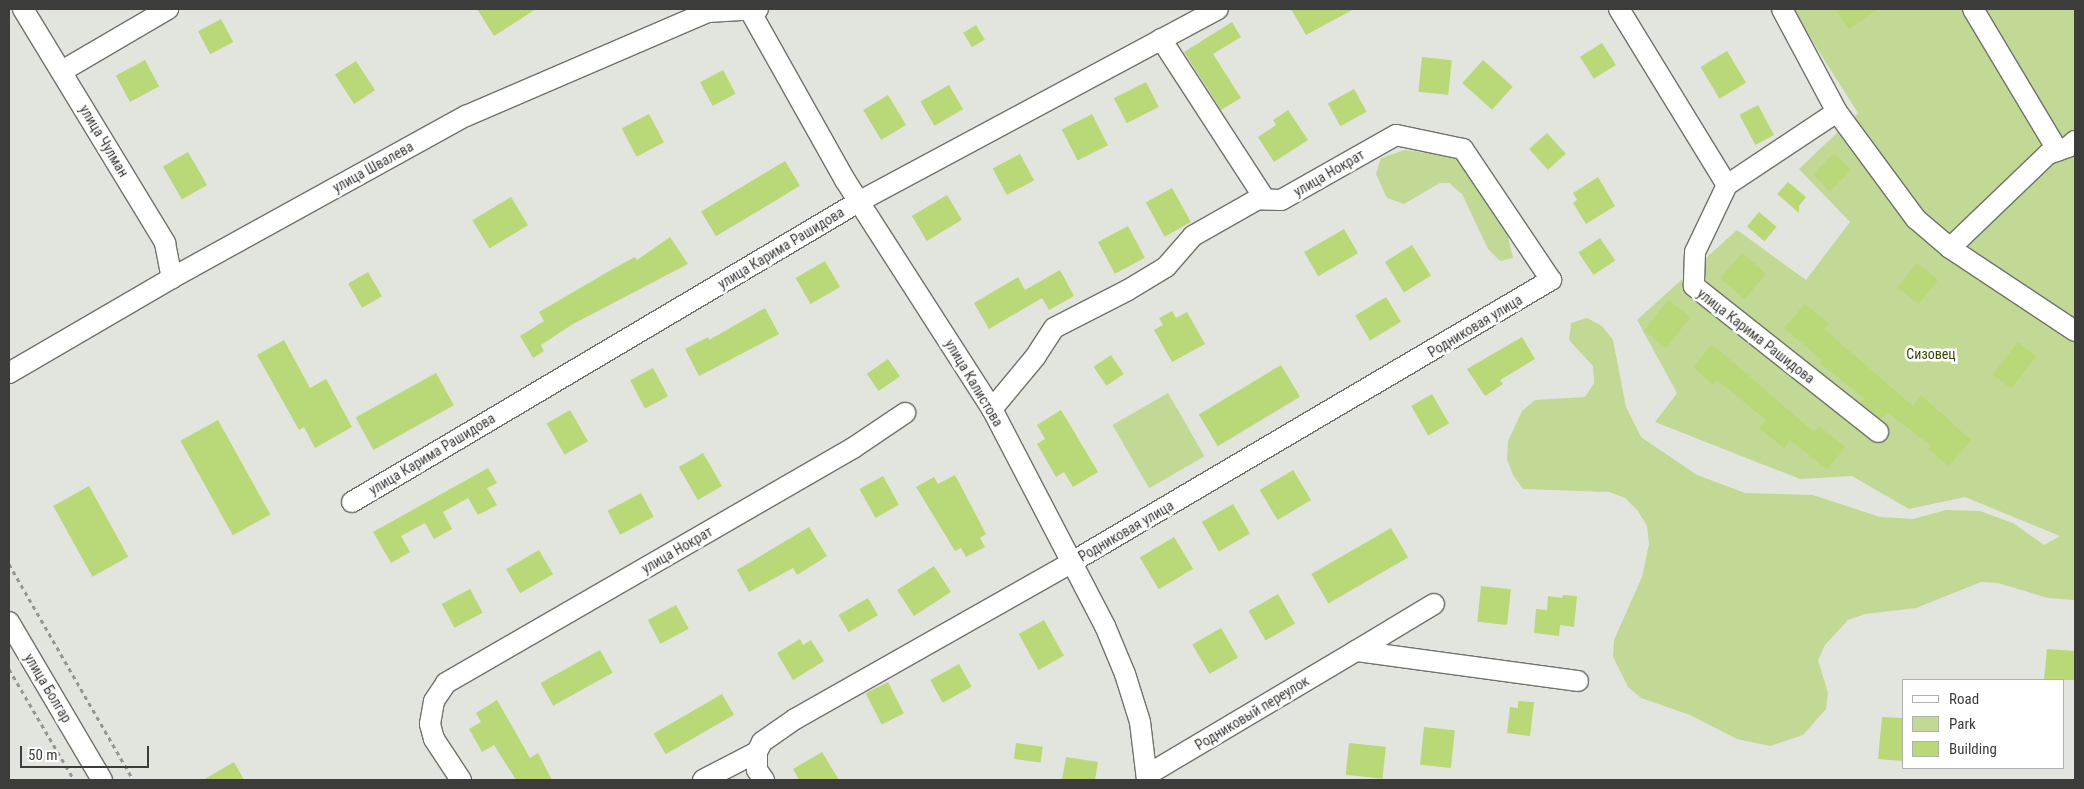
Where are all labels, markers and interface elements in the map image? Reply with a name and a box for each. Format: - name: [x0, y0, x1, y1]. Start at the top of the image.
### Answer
- street label: улица Чулман: [76, 102, 132, 180]
- street label: улица Швалева: [330, 138, 416, 196]
- street label: улица Нократ: [1291, 146, 1367, 200]
- street label: улица Карима Рашидова: [715, 204, 847, 292]
- street label: улица Карима Рашидова: [1694, 285, 1818, 387]
- street label: Родниковая улица: [1425, 291, 1525, 361]
- street label: улица Калистова: [941, 336, 1007, 430]
- park label: Сизовец: [1906, 346, 1956, 362]
- street label: улица Карима Рашидова: [366, 410, 498, 498]
- street label: Родниковая улица: [1075, 497, 1177, 565]
- street label: улица Нократ: [639, 523, 715, 577]
- street label: улица Болгар: [21, 650, 75, 726]
- street label: Родниковый переулок: [1192, 672, 1312, 754]
- legend: [1902, 679, 2064, 769]
- text: Road: [1949, 690, 1979, 708]
- text: Park: [1949, 715, 1976, 733]
- scale bar: [22, 736, 151, 768]
- text: Building: [1949, 740, 1997, 758]
- text: 50 m: [28, 746, 58, 764]

